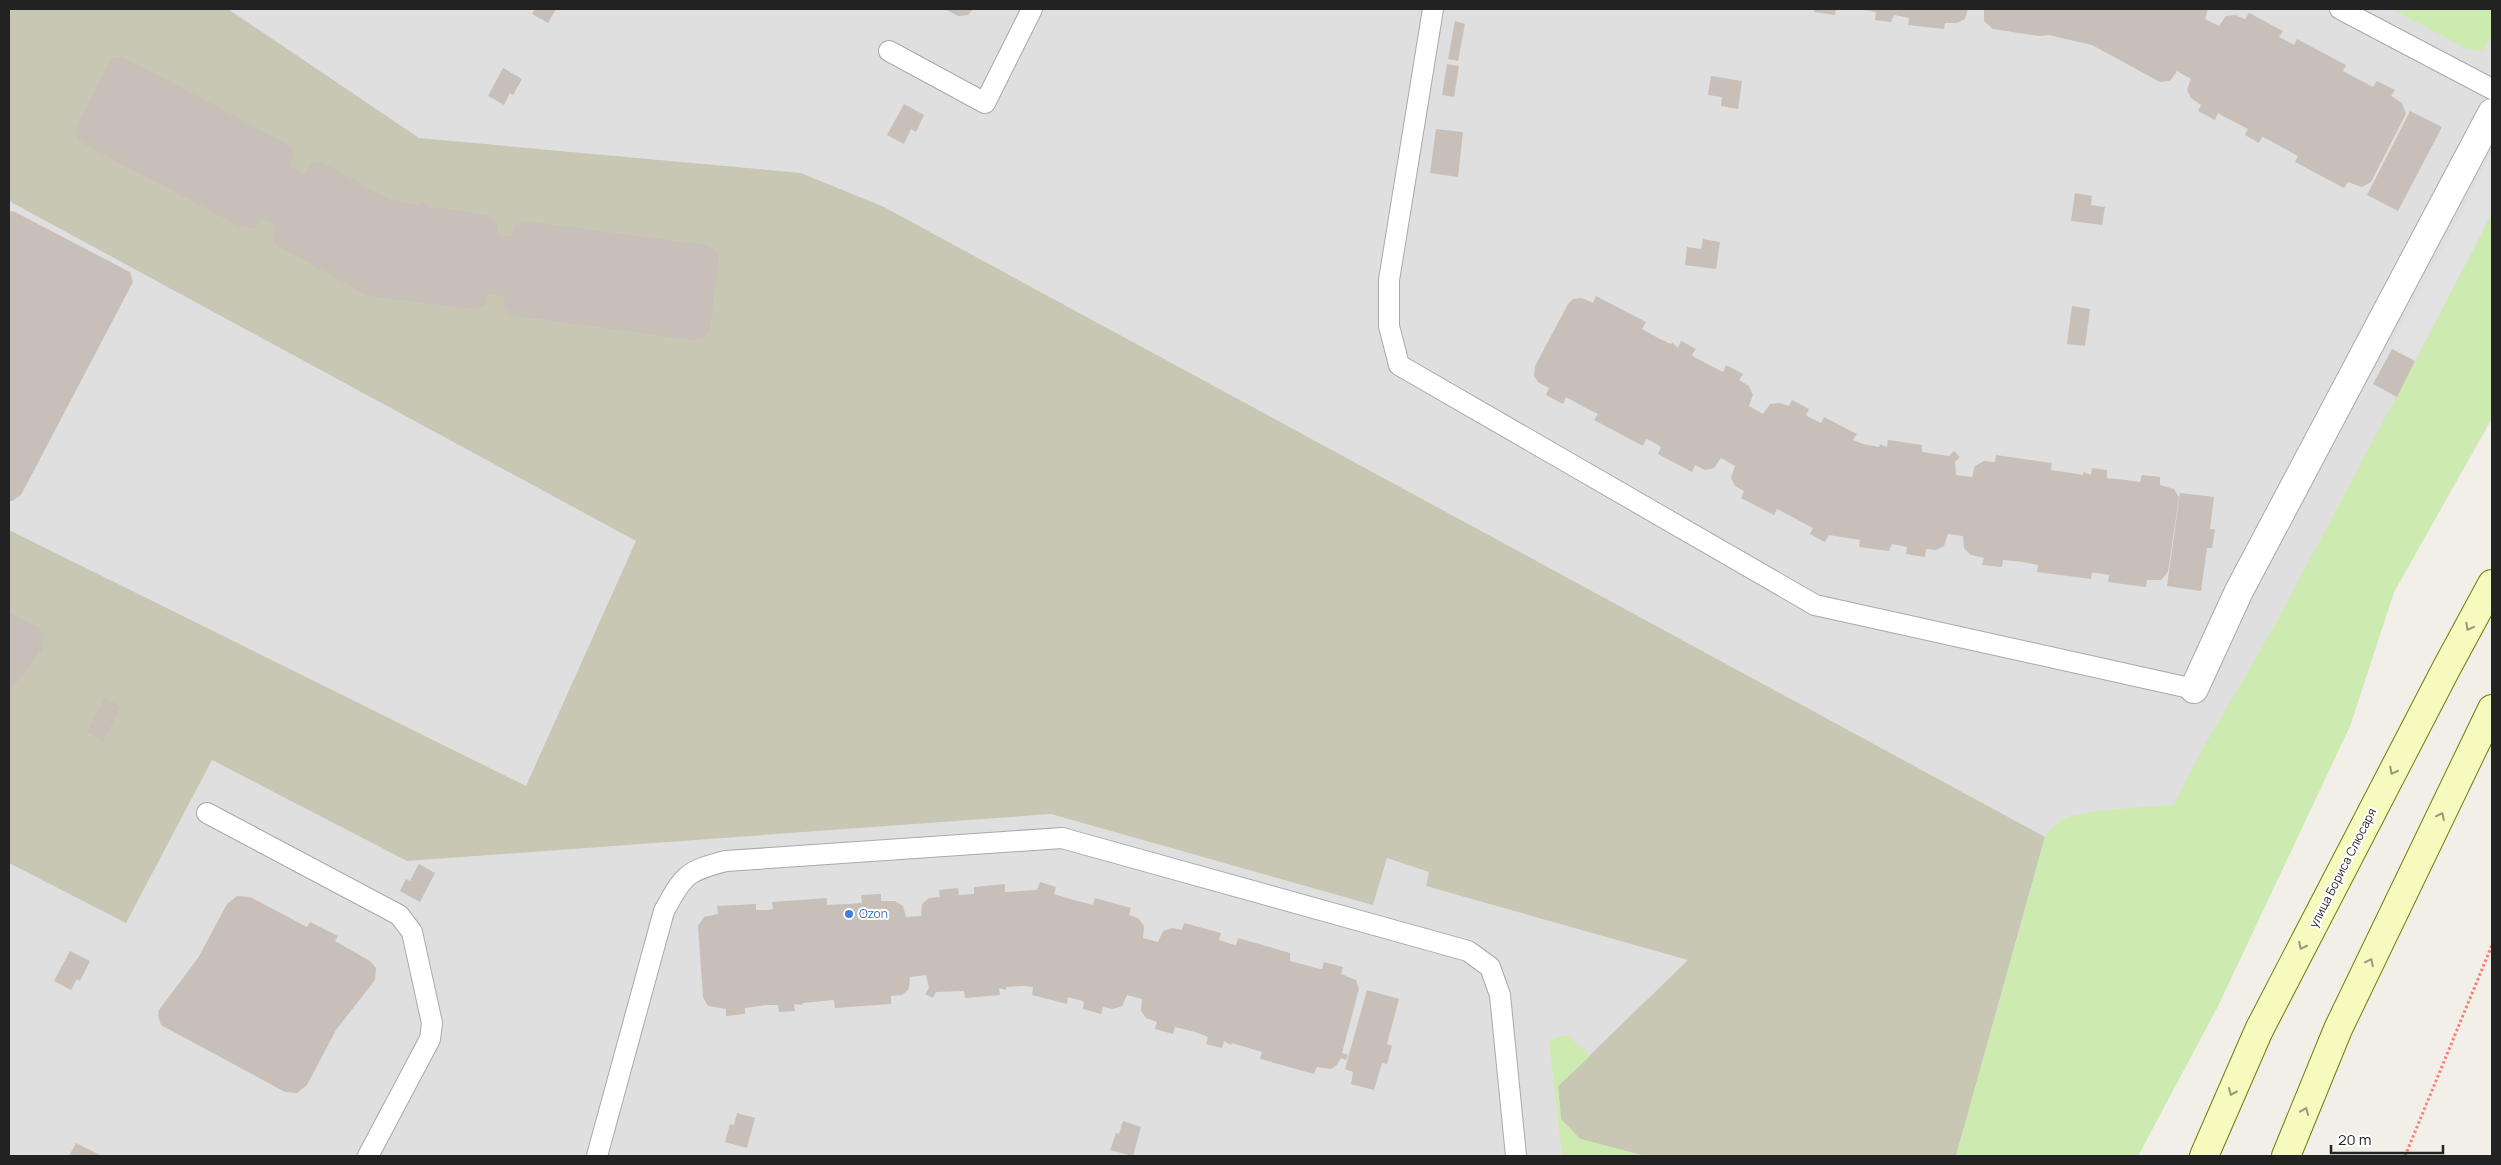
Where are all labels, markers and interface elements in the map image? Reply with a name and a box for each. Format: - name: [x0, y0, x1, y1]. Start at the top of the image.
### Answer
- one-way arrow: [2465, 622, 2475, 631]
- one-way arrow: [2389, 765, 2399, 774]
- street label: улица Бориса Слюсаря: [2305, 805, 2380, 931]
- one-way arrow: [2434, 812, 2445, 821]
- place label: Ozon: [859, 905, 888, 922]
- marker: Ozon: [843, 908, 855, 920]
- one-way arrow: [2298, 941, 2308, 950]
- one-way arrow: [2364, 959, 2374, 968]
- one-way arrow: [2227, 1087, 2238, 1096]
- one-way arrow: [2298, 1107, 2309, 1116]
- scale bar: [2331, 1122, 2444, 1154]
- text: 20 m: [2338, 1129, 2371, 1150]

